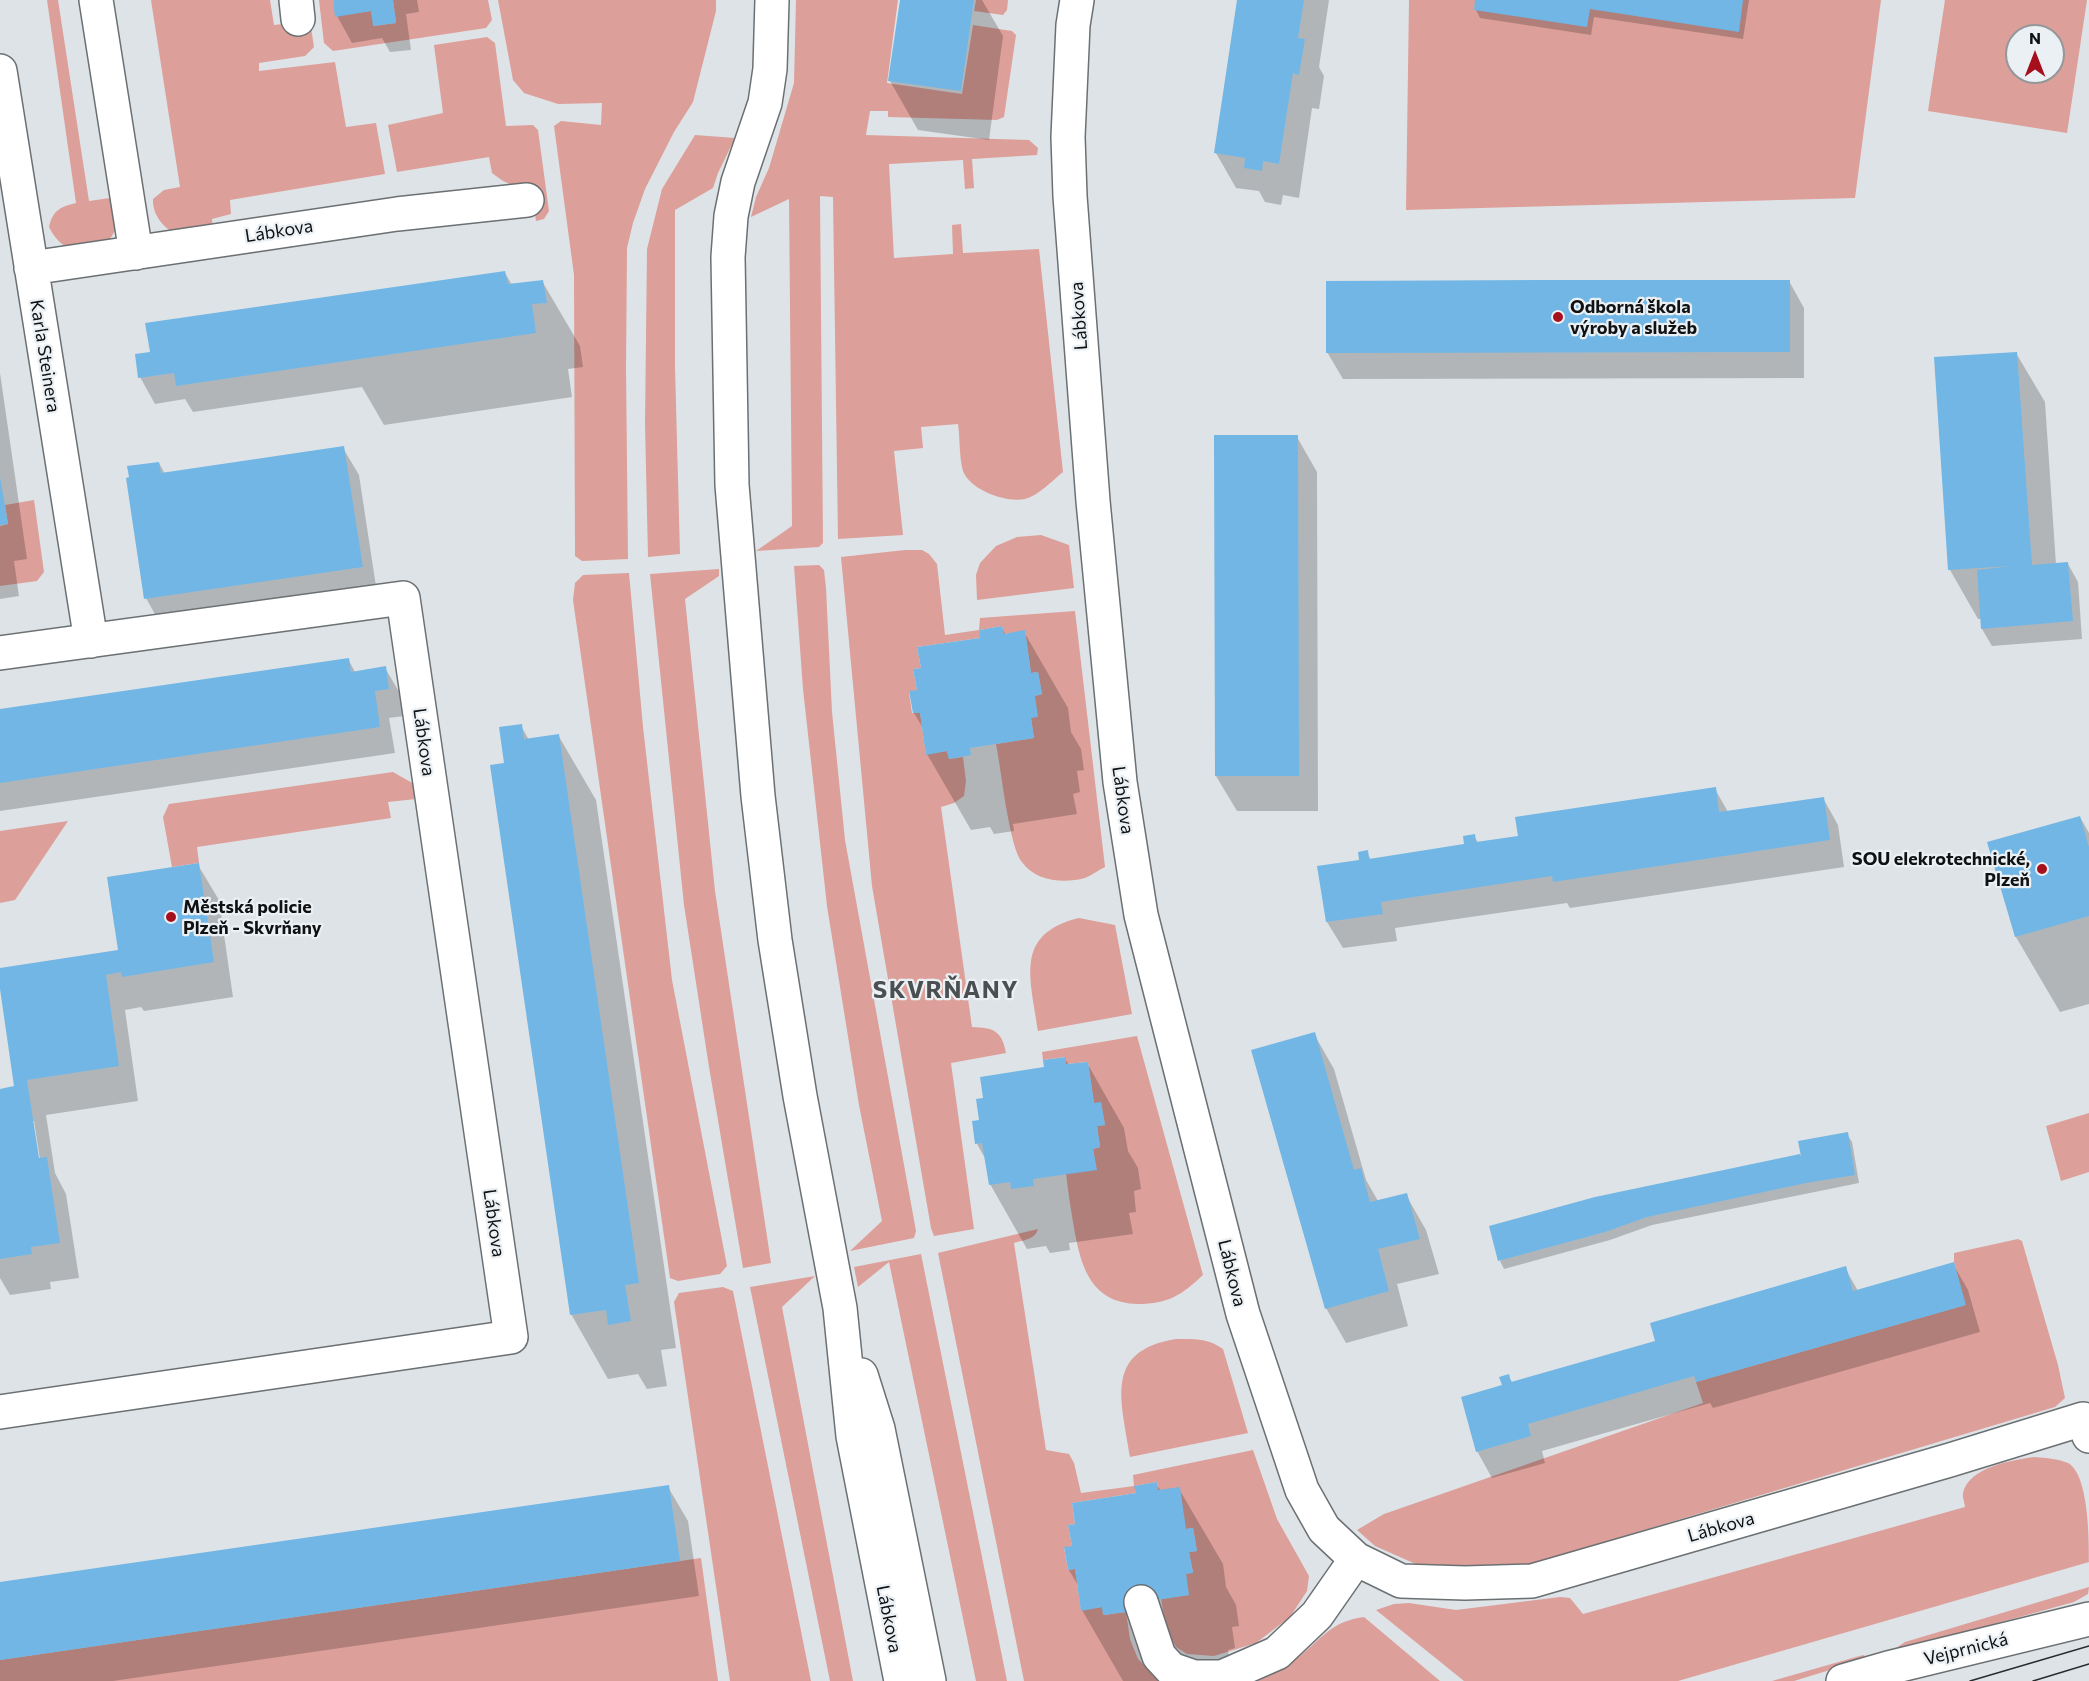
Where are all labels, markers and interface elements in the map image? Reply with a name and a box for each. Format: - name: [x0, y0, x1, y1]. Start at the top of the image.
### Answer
- north arrow: [2005, 24, 2065, 84]
- text: N: [2029, 28, 2041, 47]
- street label: Lábkova: [243, 215, 315, 247]
- street label: Lábkova: [1066, 281, 1092, 351]
- place label: Odborná škola výroby a služeb: [1570, 296, 1697, 338]
- street label: Karla Steinera: [25, 298, 65, 414]
- marker: Odborná škola výroby a služeb: [1551, 310, 1565, 324]
- street label: Lábkova: [409, 707, 439, 777]
- street label: Lábkova: [1108, 765, 1138, 835]
- place label: SOU elekrotechnické, Plzeň: [1852, 848, 2030, 890]
- marker: SOU elekrotechnické, Plzeň: [2035, 862, 2049, 876]
- place label: Městská policie Plzeň - Skvrňany: [183, 896, 322, 938]
- marker: Městská policie Plzeň - Skvrňany: [164, 910, 178, 924]
- district label: SKVRŇANY: [873, 976, 1019, 1004]
- street label: Lábkova: [479, 1188, 509, 1258]
- street label: Lábkova: [1213, 1237, 1251, 1309]
- street label: Lábkova: [1685, 1507, 1757, 1547]
- street label: Lábkova: [872, 1583, 906, 1655]
- street label: Vejprnická: [1922, 1628, 2010, 1670]

